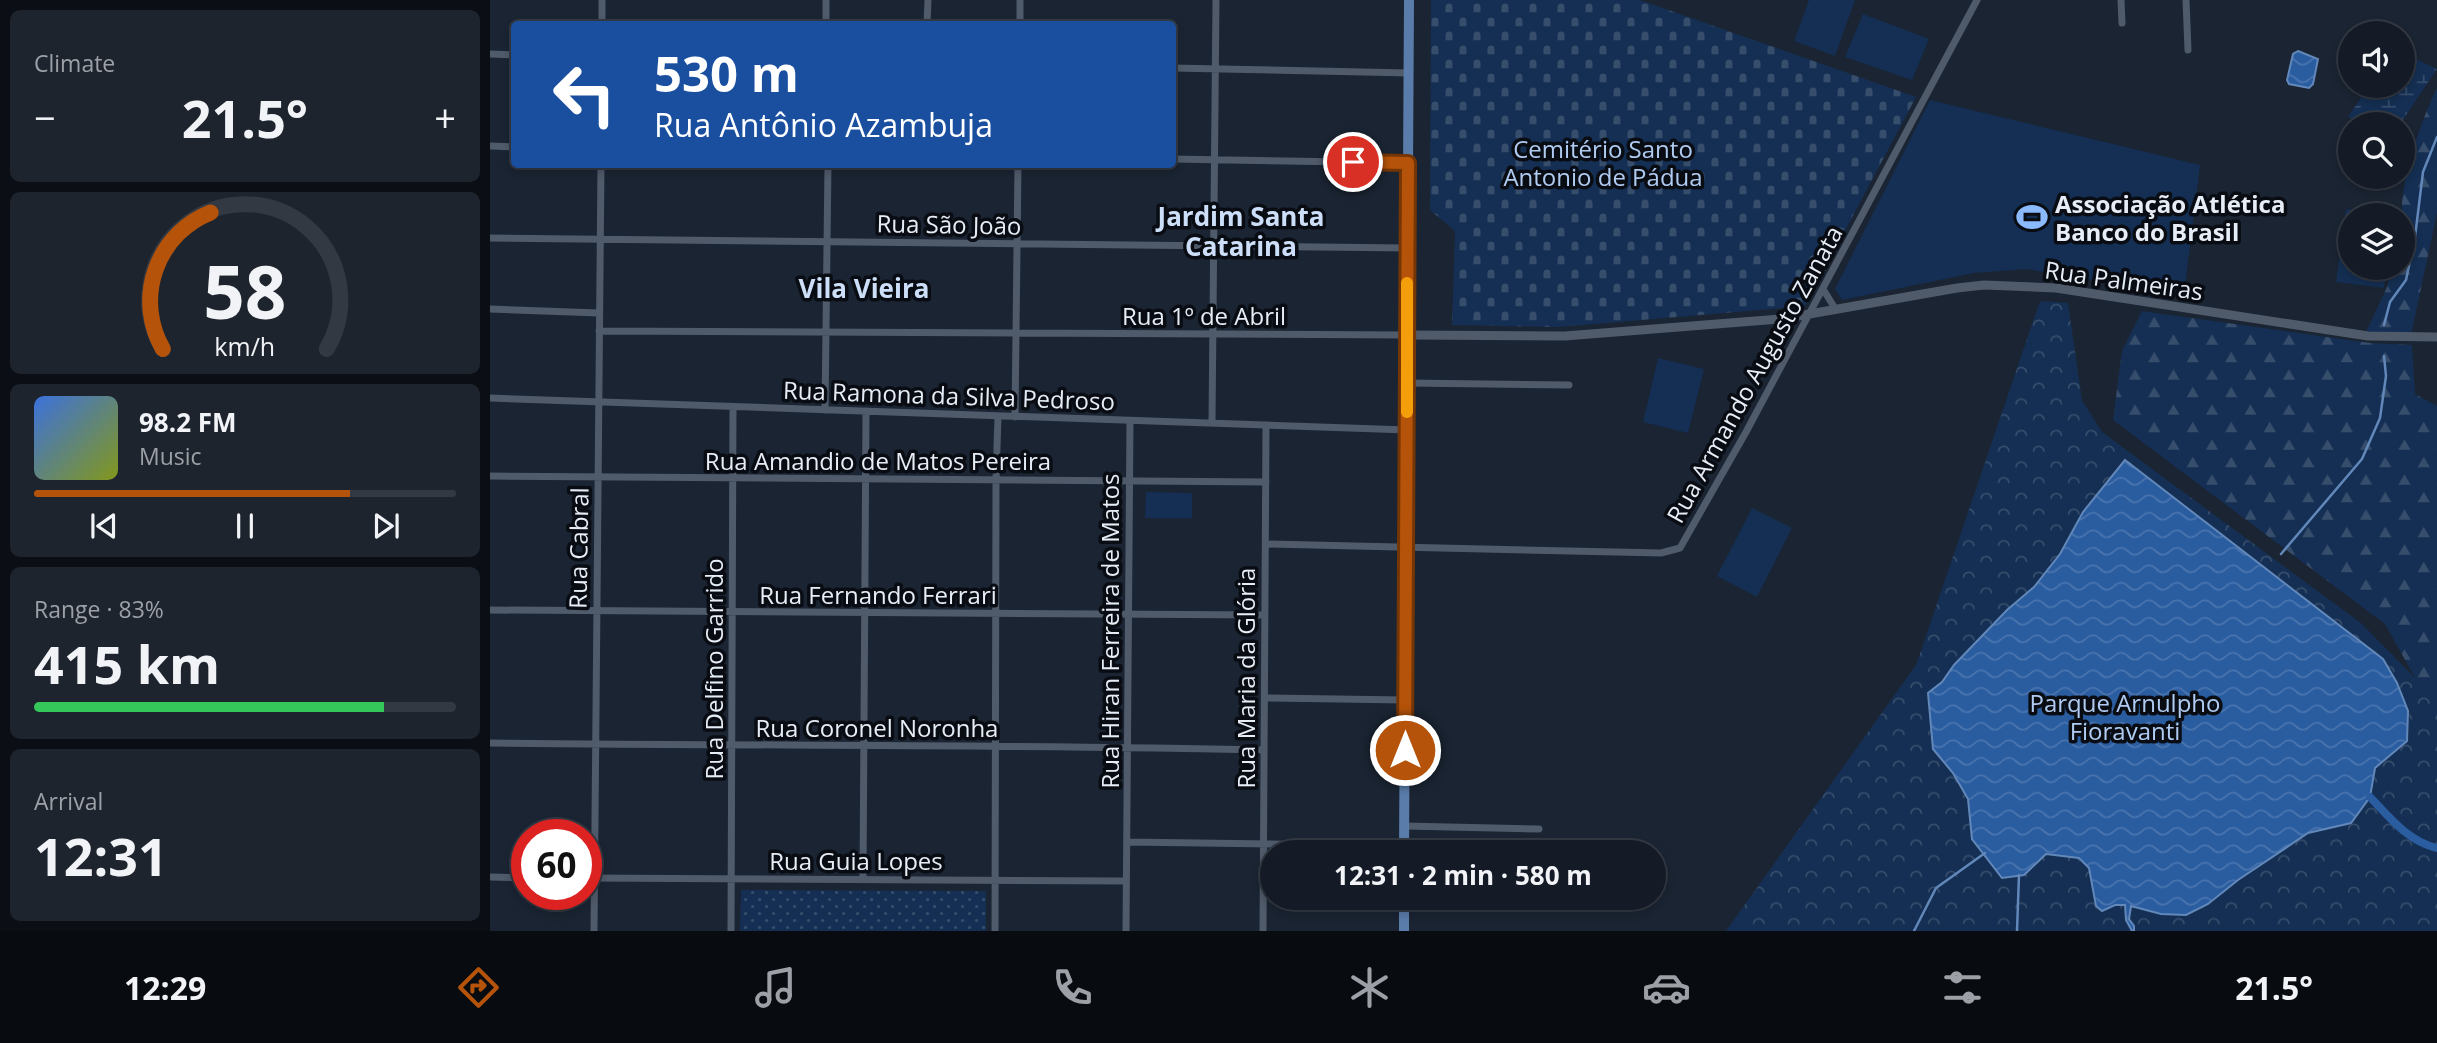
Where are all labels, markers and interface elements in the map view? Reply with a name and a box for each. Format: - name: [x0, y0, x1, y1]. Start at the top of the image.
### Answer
- map controls: [2338, 21, 2415, 280]
- button: sound: [2338, 21, 2415, 98]
- text: 530 m: [654, 40, 799, 106]
- text: Climate: [34, 47, 115, 79]
- icon: left: [539, 49, 630, 140]
- text: 21.5°: [182, 82, 308, 153]
- text: −: [34, 91, 56, 143]
- text: +: [434, 91, 456, 143]
- text: Rua Antônio Azambuja: [654, 103, 993, 146]
- button: search: [2338, 112, 2415, 189]
- pin: [1323, 132, 1383, 192]
- park label: Cemitério Santo Antonio de Pádua: [1503, 132, 1703, 193]
- icon: arrive: [1334, 143, 1372, 181]
- place label: Associação Atlética Banco do Brasil: [2055, 187, 2285, 248]
- district label: Jardim Santa Catarina: [1156, 198, 1324, 264]
- sports icon: Associação Atlética Banco do Brasil: [2015, 200, 2049, 234]
- button: layers: [2338, 203, 2415, 280]
- street label: Rua São João: [876, 206, 1022, 242]
- street label: Rua Armando Augusto Zanata: [1658, 219, 1850, 529]
- text: 58: [203, 242, 287, 341]
- street label: Rua Palmeiras: [2043, 253, 2205, 307]
- district label: Vila Vieira: [799, 270, 929, 306]
- street label: Rua 1º de Abril: [1122, 299, 1286, 332]
- text: km/h: [215, 329, 275, 363]
- street label: Rua Ramona da Silva Pedroso: [783, 373, 1115, 417]
- text: 98.2 FM: [139, 404, 237, 440]
- text: Music: [139, 440, 202, 472]
- street label: Rua Amandio de Matos Pereira: [705, 444, 1051, 477]
- street label: Rua Hiran Ferreira de Matos: [1093, 473, 1126, 789]
- street label: Rua Cabral: [560, 487, 596, 609]
- icon: previous: [85, 507, 123, 545]
- icon: pause: [226, 507, 264, 545]
- icon: next: [367, 507, 405, 545]
- street label: Rua Delfino Garrido: [697, 558, 730, 780]
- street label: Rua Maria da Glória: [1229, 568, 1262, 788]
- street label: Rua Fernando Ferrari: [759, 578, 997, 611]
- text: Range · 83%: [34, 593, 164, 625]
- text: 415 km: [34, 628, 220, 699]
- park label: Parque Arnulpho Fioravanti: [2029, 686, 2221, 747]
- street label: Rua Coronel Noronha: [756, 711, 998, 744]
- position arrow: [1368, 713, 1442, 787]
- text: Arrival: [34, 785, 103, 817]
- speed limit sign: 60: [511, 819, 602, 910]
- text: 12:31: [34, 820, 168, 891]
- street label: Rua Guia Lopes: [769, 844, 943, 877]
- text: 12:31 · 2 min · 580 m: [1334, 857, 1592, 893]
- icon: directions: [454, 963, 503, 1012]
- icon: music: [751, 963, 800, 1012]
- icon: phone: [1048, 963, 1097, 1012]
- icon: climate: [1345, 963, 1394, 1012]
- icon: car: [1642, 963, 1691, 1012]
- icon: filters: [1938, 963, 1987, 1012]
- text: 12:29: [124, 966, 206, 1009]
- text: 21.5°: [2235, 966, 2313, 1009]

